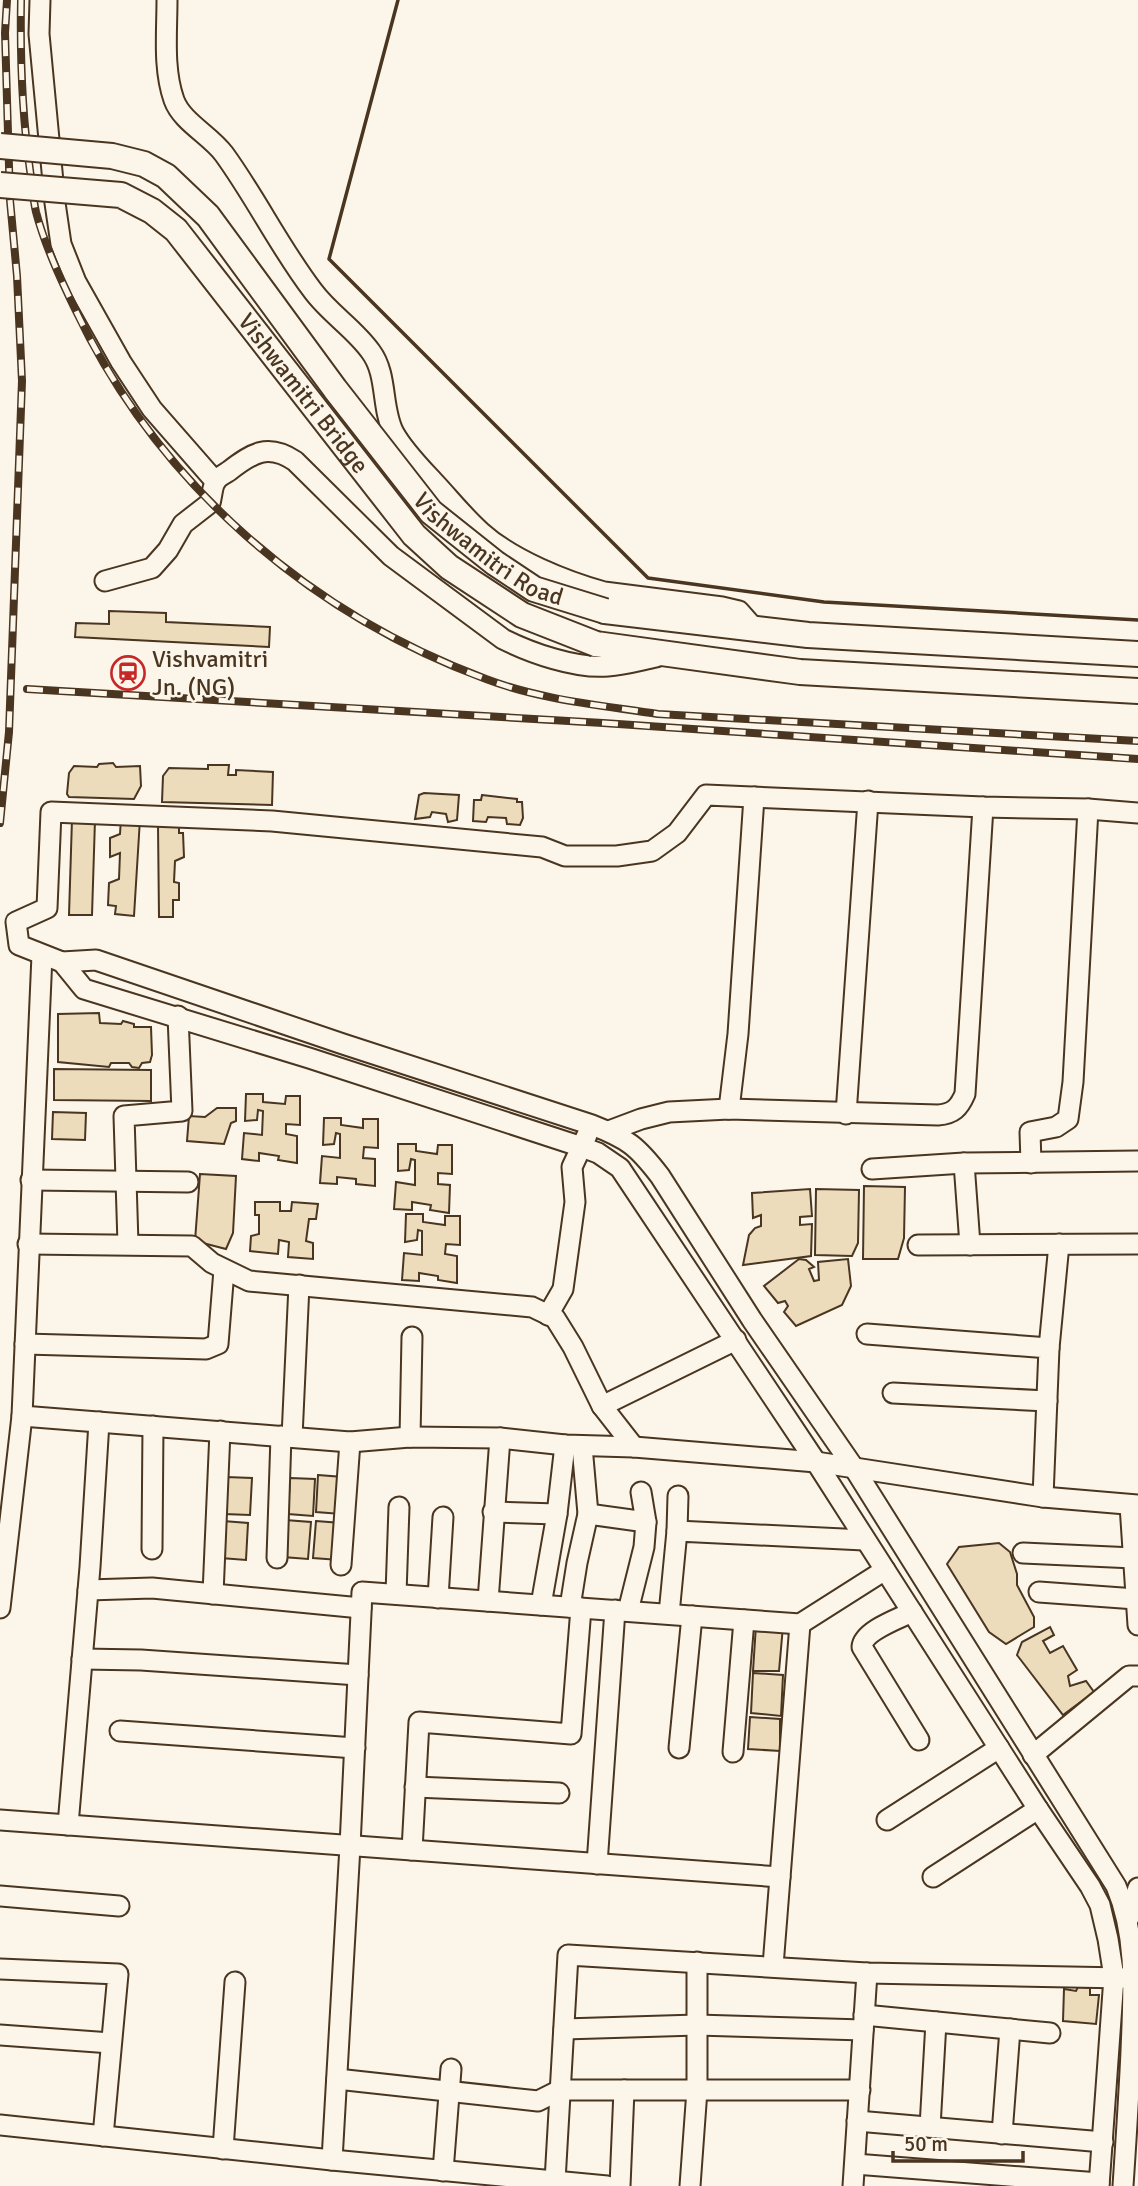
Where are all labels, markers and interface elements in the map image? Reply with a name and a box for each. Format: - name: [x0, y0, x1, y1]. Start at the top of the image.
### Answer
- street label: Vishwamitri Bridge: [232, 307, 375, 479]
- street label: Vishwamitri Road: [406, 486, 567, 612]
- place label: Vishvamitri Jn. (NG): [152, 644, 268, 702]
- station icon: Vishvamitri Jn. (NG): [109, 654, 147, 692]
- scale bar: [893, 2120, 1023, 2164]
- text: 50 m: [904, 2131, 948, 2157]

